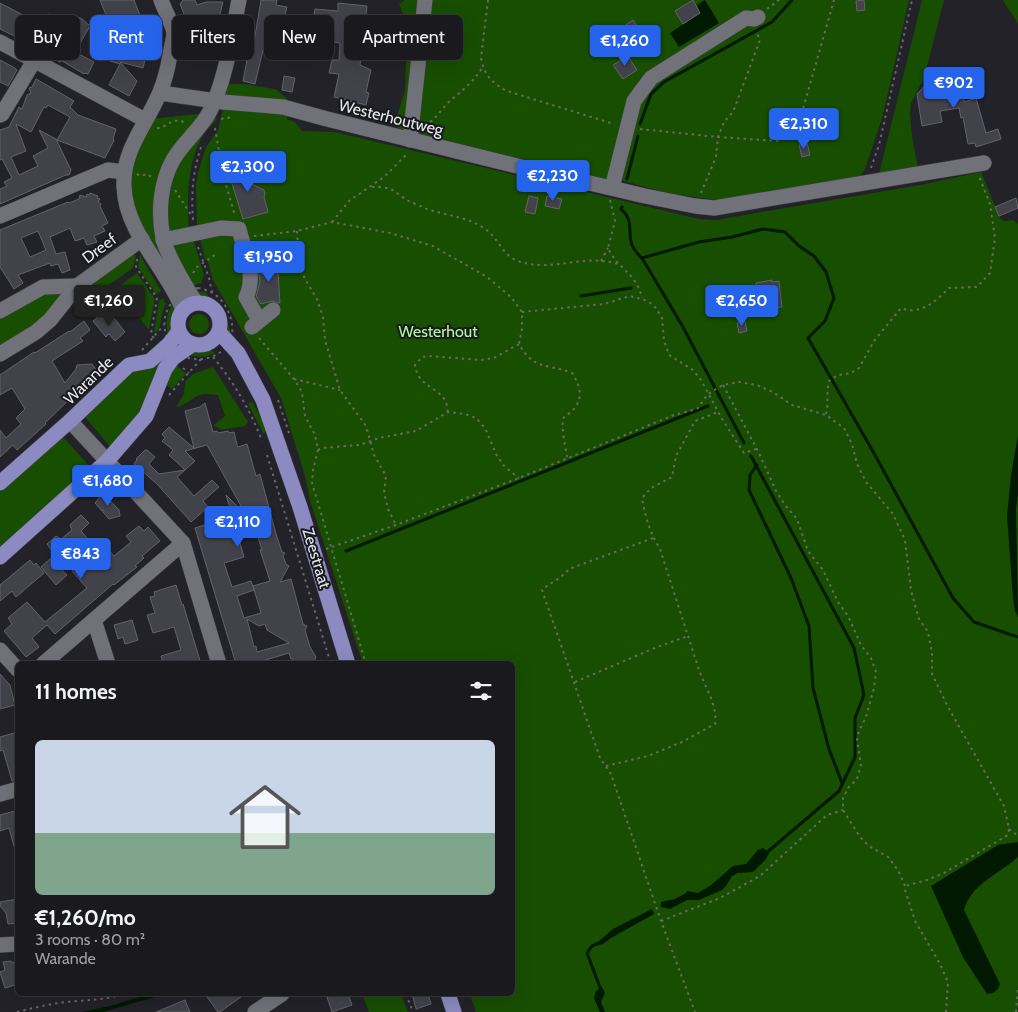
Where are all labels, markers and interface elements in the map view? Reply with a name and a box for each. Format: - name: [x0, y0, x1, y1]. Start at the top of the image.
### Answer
- chip: Buy: [15, 15, 80, 60]
- chip: Rent: [90, 15, 162, 60]
- chip: Filters: [172, 15, 254, 60]
- chip: New: [264, 15, 334, 60]
- chip: Apartment: [344, 15, 463, 60]
- pin: €1,260: [584, 24, 666, 67]
- text: €1,260: [601, 31, 649, 50]
- pin: €902: [924, 66, 984, 109]
- text: €902: [934, 73, 974, 92]
- street label: Westerhoutweg: [337, 95, 446, 140]
- pin: €2,310: [763, 108, 845, 150]
- text: €2,310: [780, 114, 828, 133]
- pin: €2,300: [207, 150, 289, 193]
- text: €2,300: [221, 157, 275, 176]
- pin: €2,230: [512, 160, 594, 202]
- text: €2,230: [528, 166, 578, 185]
- street label: Dreef: [78, 229, 121, 267]
- pin: €1,950: [228, 240, 310, 283]
- text: €1,950: [245, 247, 293, 266]
- pin: €1,260: [68, 284, 150, 327]
- pin: €2,650: [701, 284, 783, 327]
- text: €1,260: [85, 291, 133, 310]
- text: €2,650: [716, 291, 768, 310]
- park label: Westerhout: [398, 322, 478, 341]
- street label: Warande: [60, 352, 117, 408]
- pin: €1,680: [67, 464, 149, 507]
- text: €1,680: [83, 471, 133, 490]
- pin: €2,110: [197, 506, 279, 548]
- text: €2,110: [215, 512, 261, 531]
- street label: Zeestraat: [298, 526, 335, 591]
- pin: €843: [51, 538, 111, 580]
- text: €843: [62, 544, 100, 563]
- icon: filters: [467, 677, 495, 705]
- text: 11 homes: [35, 679, 117, 704]
- icon: home: [220, 772, 310, 862]
- text: €1,260/mo: [35, 905, 136, 930]
- text: 3 rooms · 80 m²: [35, 930, 145, 949]
- text: Warande: [35, 949, 96, 968]

